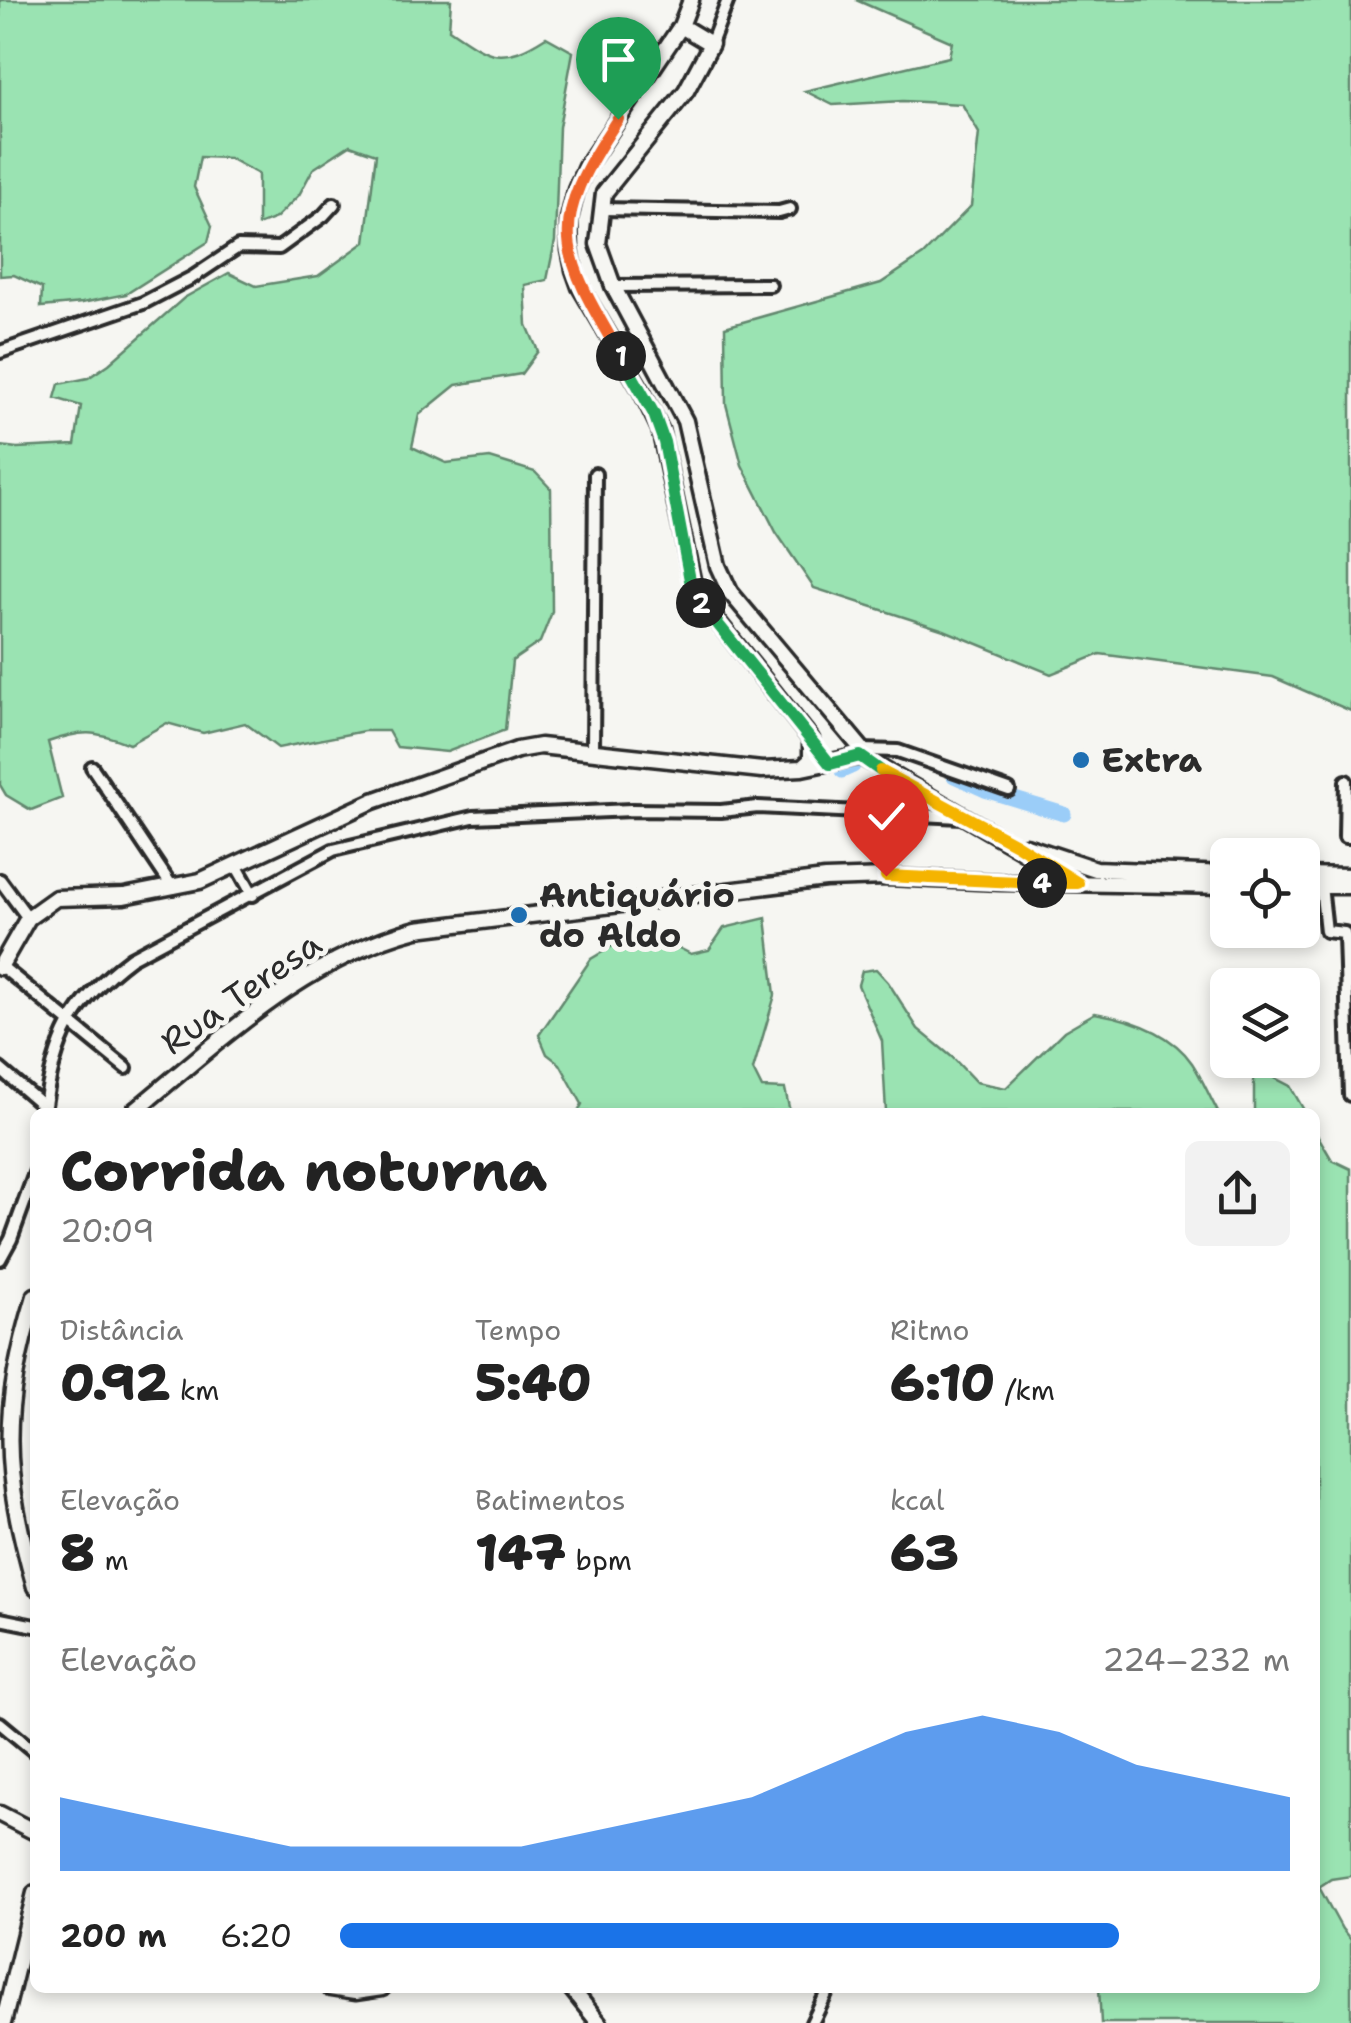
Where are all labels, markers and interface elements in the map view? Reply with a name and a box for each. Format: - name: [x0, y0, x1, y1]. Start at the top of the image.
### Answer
- pin: [576, 17, 661, 120]
- icon: arrive: [591, 32, 646, 87]
- pin: 1: [596, 331, 646, 381]
- text: 1: [615, 337, 627, 375]
- pin: 2: [676, 578, 726, 628]
- text: 2: [691, 584, 711, 622]
- place label: Extra: [1101, 736, 1202, 783]
- marker: Extra: [1070, 749, 1092, 771]
- pin: [844, 774, 929, 877]
- icon: check: [859, 789, 914, 844]
- map controls: [1210, 838, 1320, 1078]
- button: locate: [1210, 838, 1320, 948]
- pin: 4: [1017, 858, 1067, 908]
- text: 4: [1032, 864, 1052, 902]
- place label: Antiquário do Aldo: [539, 871, 735, 958]
- marker: Antiquário do Aldo: [508, 904, 530, 926]
- street label: Rua Teresa: [151, 920, 330, 1065]
- button: layers: [1210, 968, 1320, 1078]
- text: Corrida noturna: [60, 1134, 547, 1208]
- button: share: [1185, 1141, 1290, 1246]
- text: 20:09: [60, 1209, 155, 1252]
- text: Distância: [60, 1311, 183, 1349]
- text: Tempo: [475, 1311, 561, 1349]
- text: Ritmo: [890, 1311, 970, 1349]
- text: 0.92: [60, 1349, 170, 1416]
- text: 5:40: [475, 1349, 592, 1416]
- text: 6:10: [890, 1349, 995, 1416]
- text: km: [170, 1371, 219, 1409]
- text: /km: [995, 1371, 1055, 1409]
- text: Elevação: [60, 1481, 180, 1519]
- text: Batimentos: [475, 1481, 626, 1519]
- text: kcal: [890, 1481, 944, 1519]
- text: 8: [60, 1519, 95, 1586]
- text: 147: [475, 1519, 566, 1586]
- text: 63: [890, 1519, 959, 1586]
- text: m: [95, 1541, 129, 1579]
- text: bpm: [566, 1541, 632, 1579]
- text: Elevação: [60, 1638, 197, 1681]
- text: 224–232 m: [1102, 1638, 1290, 1681]
- text: 200 m: [60, 1914, 167, 1957]
- text: 6:20: [220, 1914, 292, 1957]

